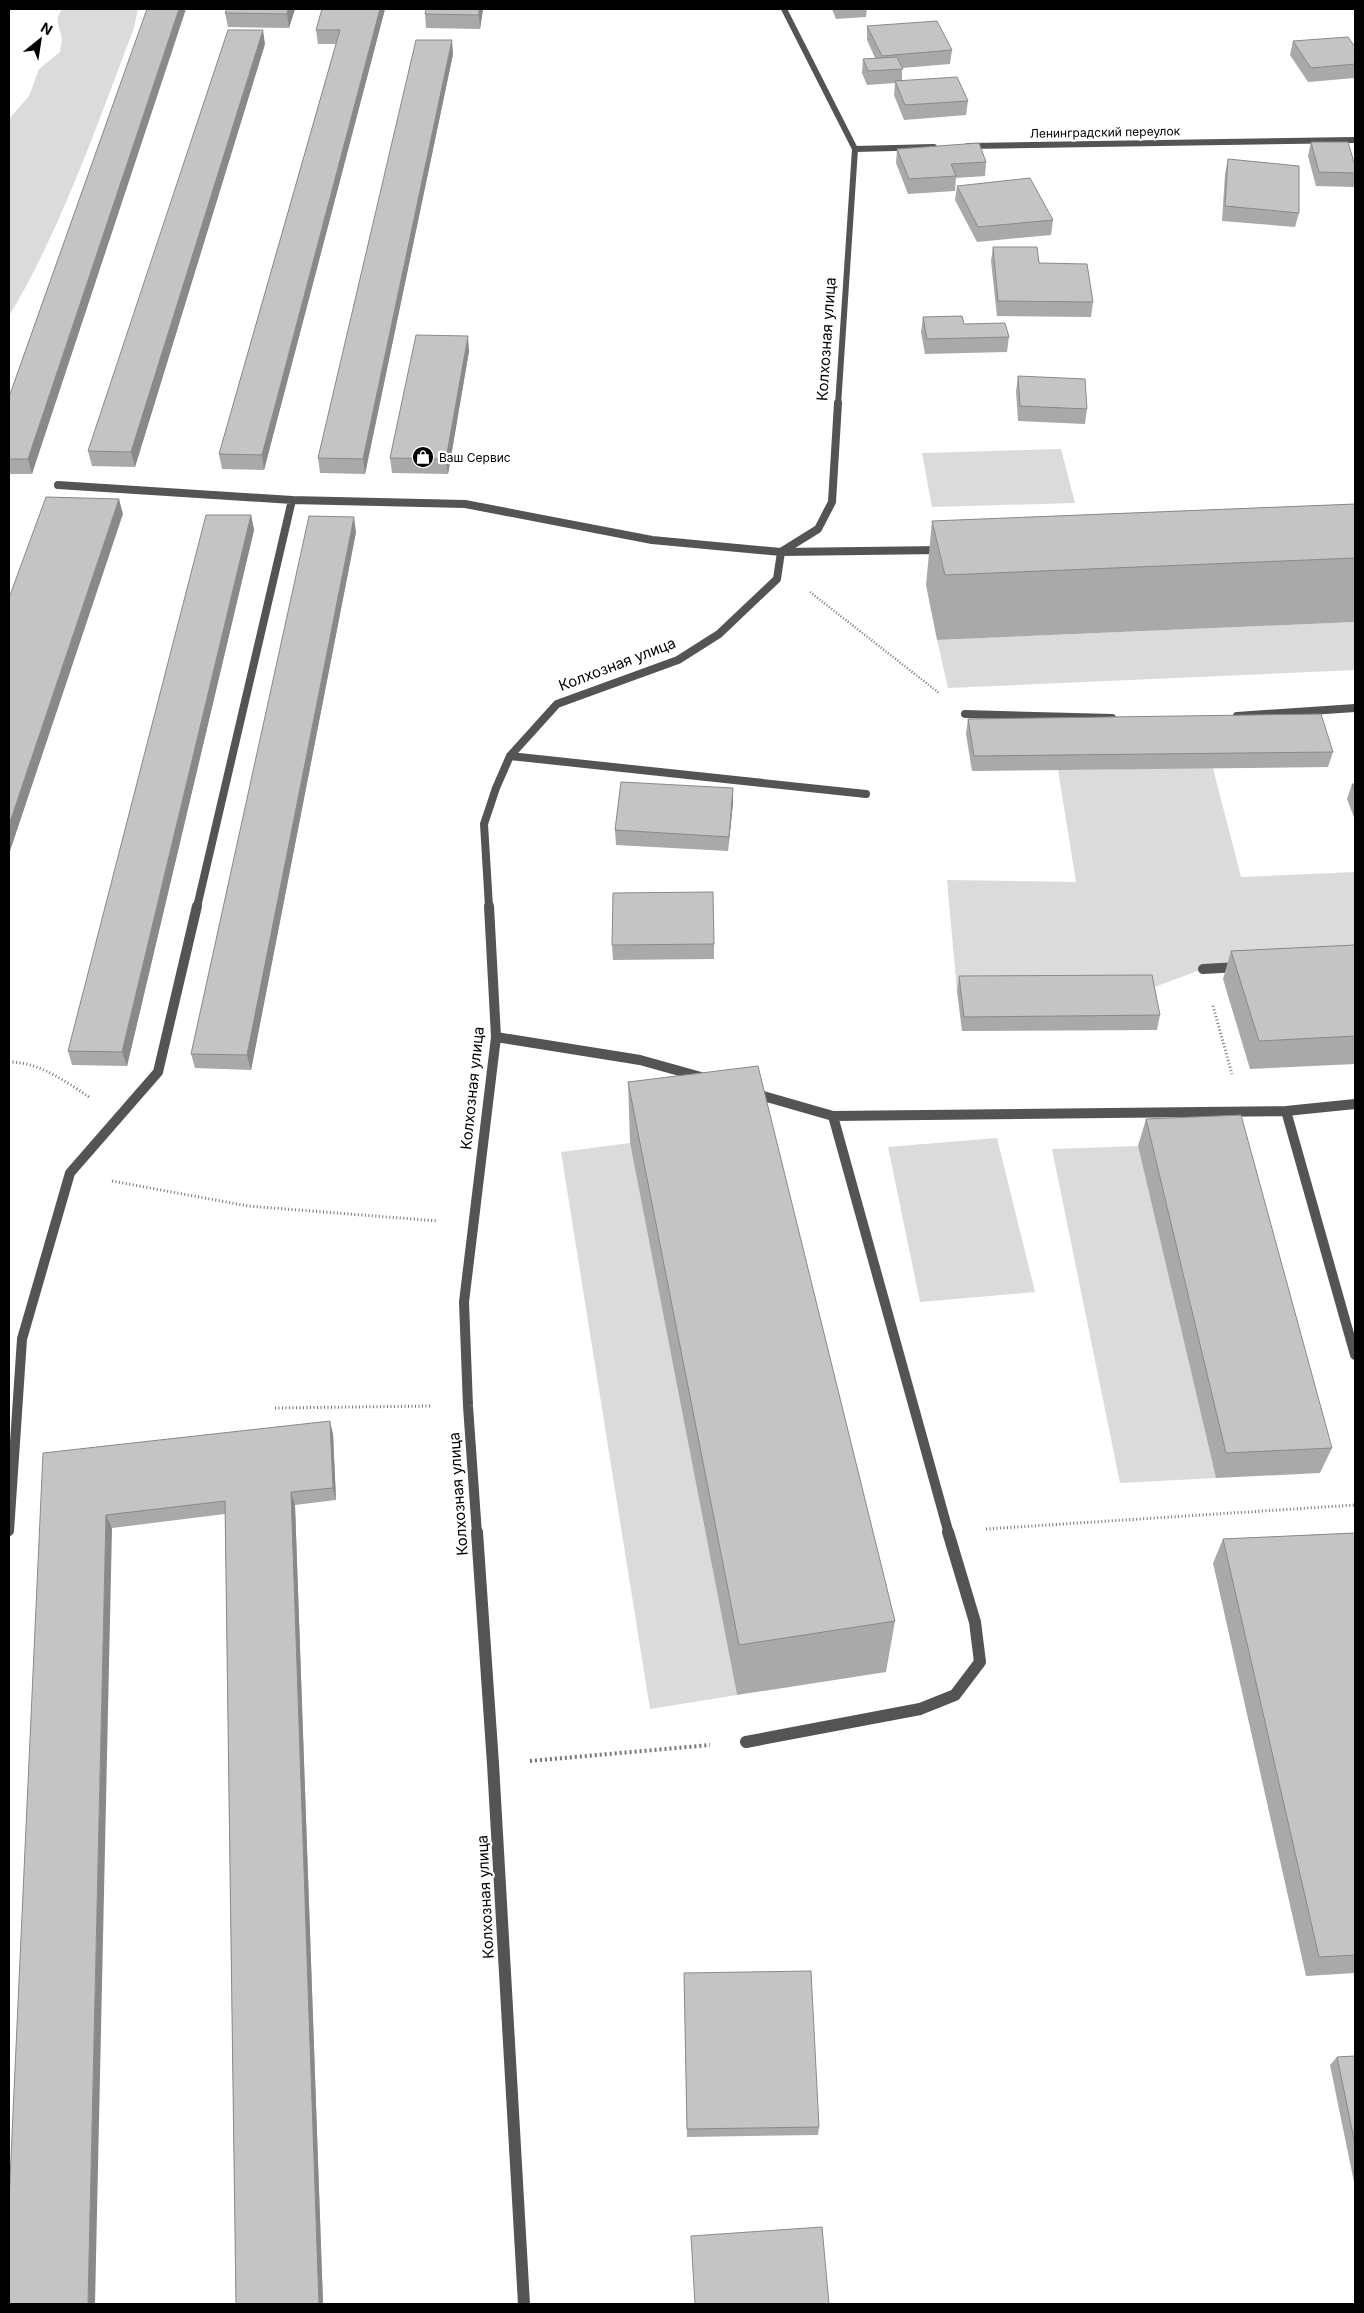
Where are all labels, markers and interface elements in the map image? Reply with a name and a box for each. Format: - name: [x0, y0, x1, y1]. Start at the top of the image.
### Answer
- north arrow: [15, 15, 65, 65]
- text: N: [38, 18, 56, 38]
- street label: Ленинградский переулок: [1030, 123, 1181, 141]
- street label: Колхозная улица: [812, 277, 840, 401]
- shop icon: Ваш Сервис: [411, 445, 435, 469]
- place label: Ваш Сервис: [439, 450, 511, 465]
- street label: Колхозная улица: [556, 633, 678, 695]
- street label: Колхозная улица: [456, 1025, 488, 1151]
- street label: Колхозная улица: [444, 1432, 472, 1556]
- street label: Колхозная улица: [472, 1835, 498, 1959]

